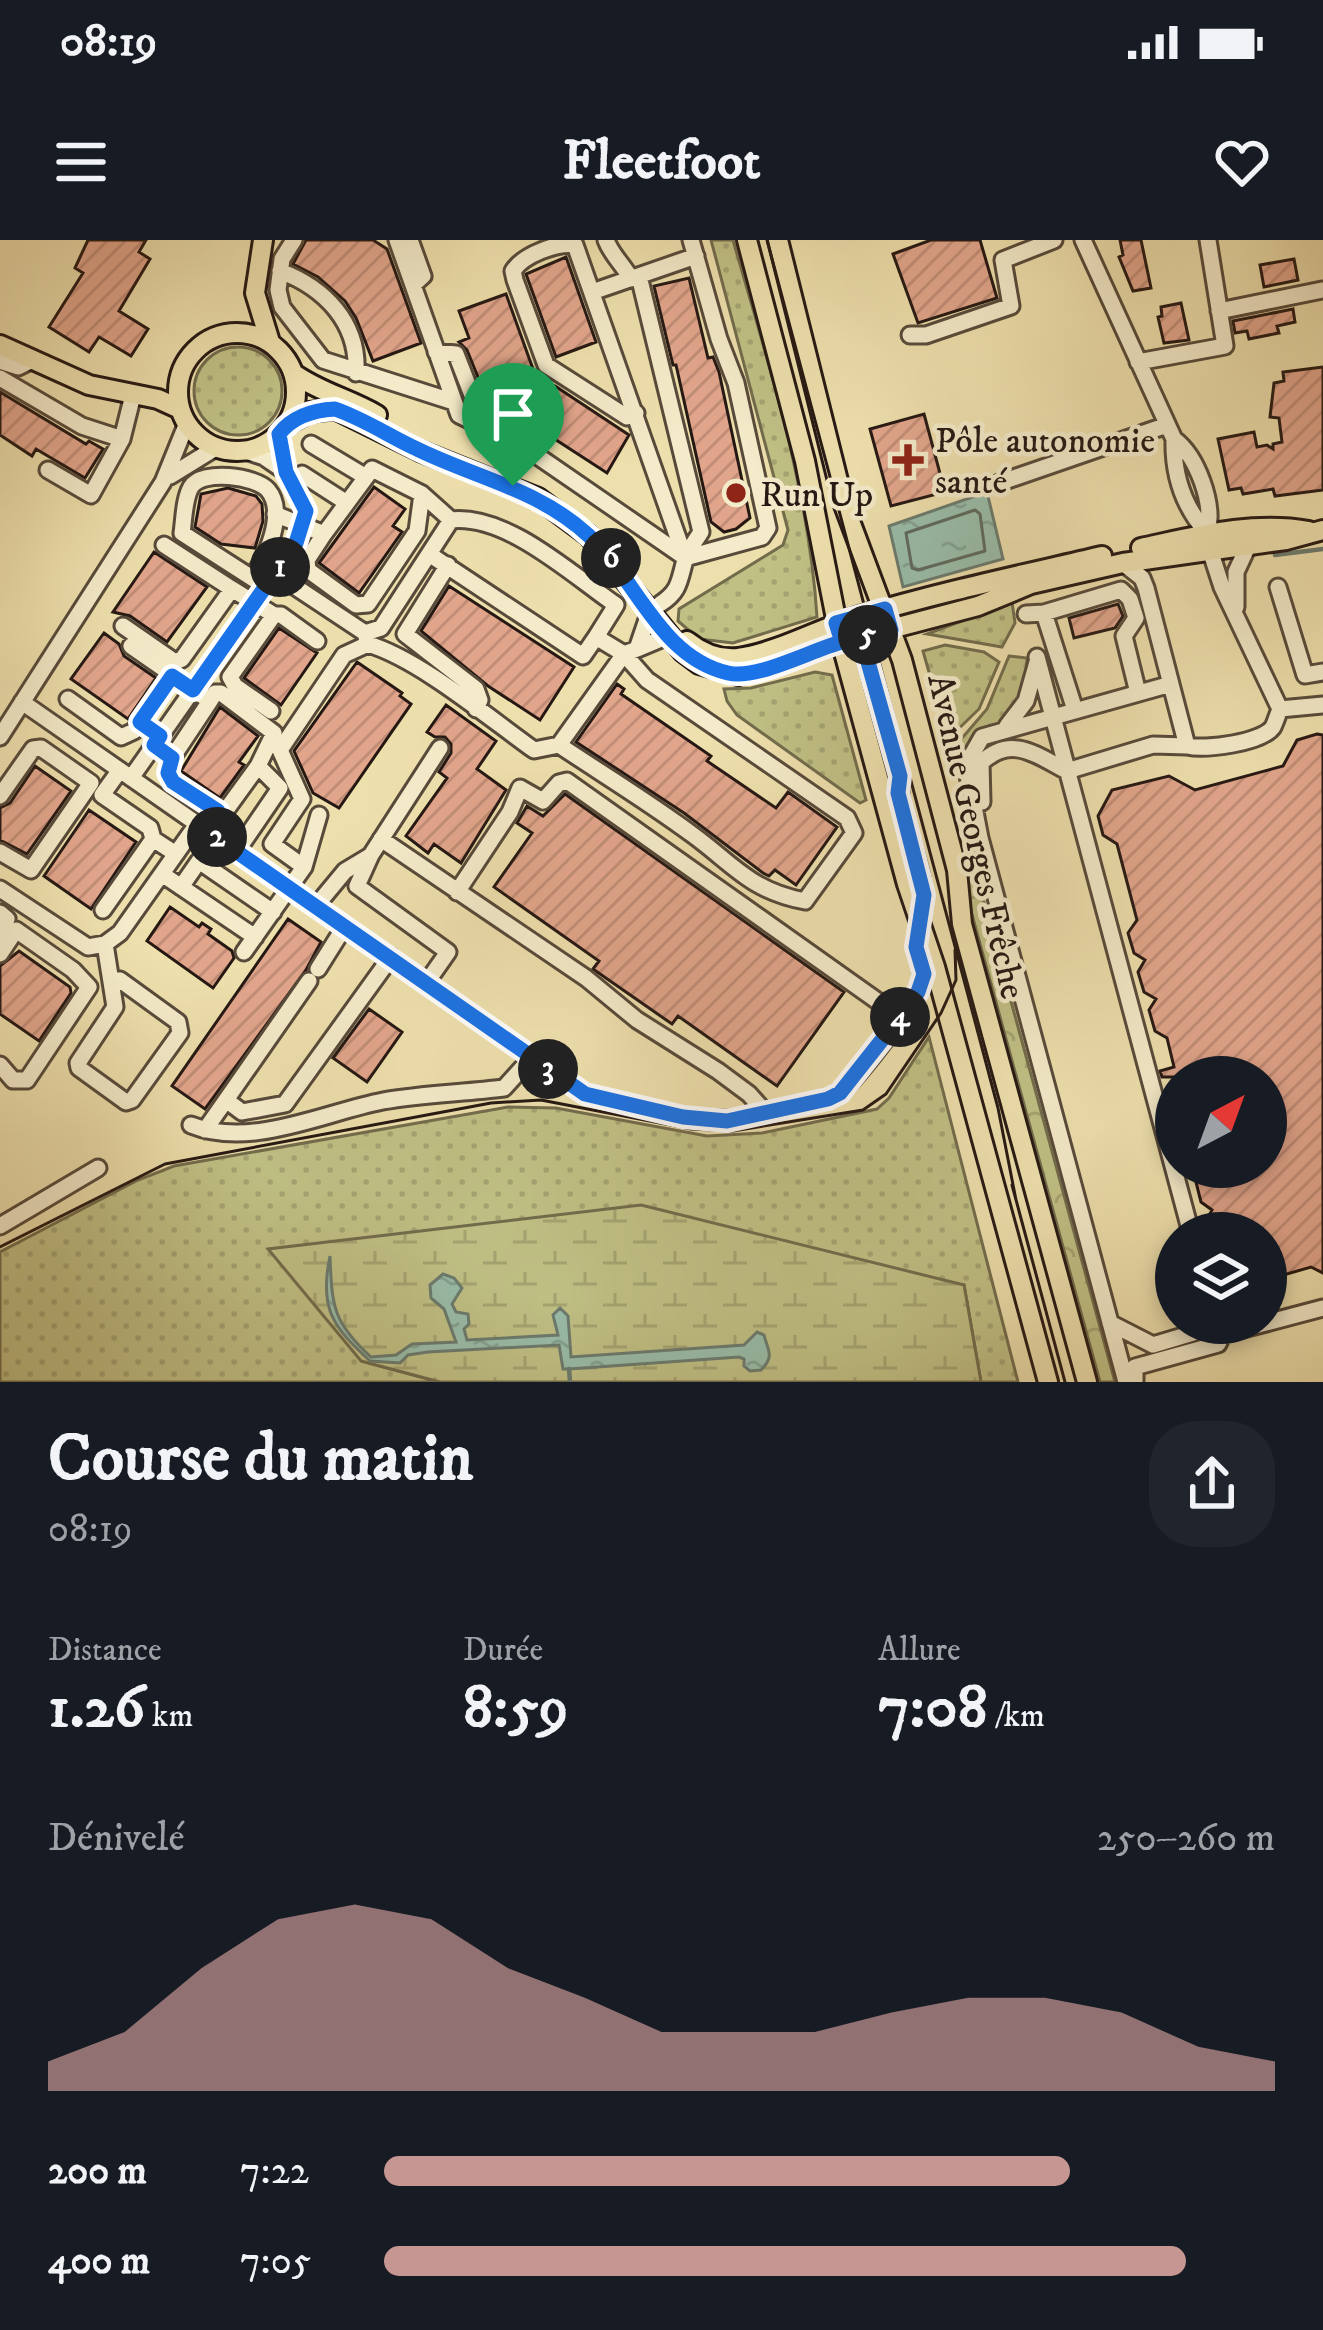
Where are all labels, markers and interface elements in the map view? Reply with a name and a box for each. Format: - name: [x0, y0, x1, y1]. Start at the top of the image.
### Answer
- text: 08:19: [60, 14, 157, 70]
- icon: menu: [48, 129, 114, 195]
- text: Fleetfoot: [563, 129, 760, 196]
- icon: heart: [1209, 129, 1275, 195]
- pin: [462, 363, 564, 486]
- icon: arrive: [480, 381, 546, 447]
- place label: Pôle autonomie santé: [935, 419, 1155, 505]
- marker: Pôle autonomie santé: [892, 444, 924, 476]
- place label: Run Up: [760, 473, 873, 518]
- marker: Run Up: [723, 480, 749, 506]
- pin: 6: [581, 528, 641, 588]
- pin: 1: [250, 537, 310, 597]
- text: 6: [602, 537, 620, 578]
- text: 1: [274, 546, 286, 587]
- pin: 5: [838, 605, 898, 665]
- text: 5: [860, 614, 876, 655]
- street label: Avenue Georges Frêche: [916, 670, 1035, 1004]
- pin: 2: [187, 807, 247, 867]
- text: 2: [209, 816, 225, 857]
- pin: 4: [870, 987, 930, 1047]
- text: 4: [891, 996, 910, 1037]
- pin: 3: [518, 1039, 578, 1099]
- text: 3: [542, 1048, 554, 1089]
- north arrow: [1155, 1056, 1287, 1188]
- map controls: [1155, 1056, 1287, 1344]
- button: layers: [1155, 1212, 1287, 1344]
- text: Course du matin: [48, 1419, 473, 1501]
- button: share: [1149, 1421, 1275, 1547]
- text: 08:19: [48, 1505, 132, 1554]
- text: Distance: [48, 1630, 162, 1671]
- text: Durée: [463, 1630, 543, 1671]
- text: Allure: [878, 1630, 961, 1671]
- text: 1.26: [48, 1671, 145, 1746]
- text: 8:59: [463, 1671, 568, 1746]
- text: 7:08: [878, 1671, 988, 1746]
- text: km: [145, 1696, 193, 1737]
- text: /km: [988, 1696, 1045, 1737]
- text: Dénivelé: [48, 1814, 185, 1863]
- text: 250–260 m: [1097, 1814, 1275, 1863]
- text: 200 m: [48, 2147, 147, 2196]
- text: 7:22: [240, 2147, 309, 2196]
- text: 400 m: [48, 2237, 150, 2286]
- text: 7:05: [240, 2237, 311, 2286]

